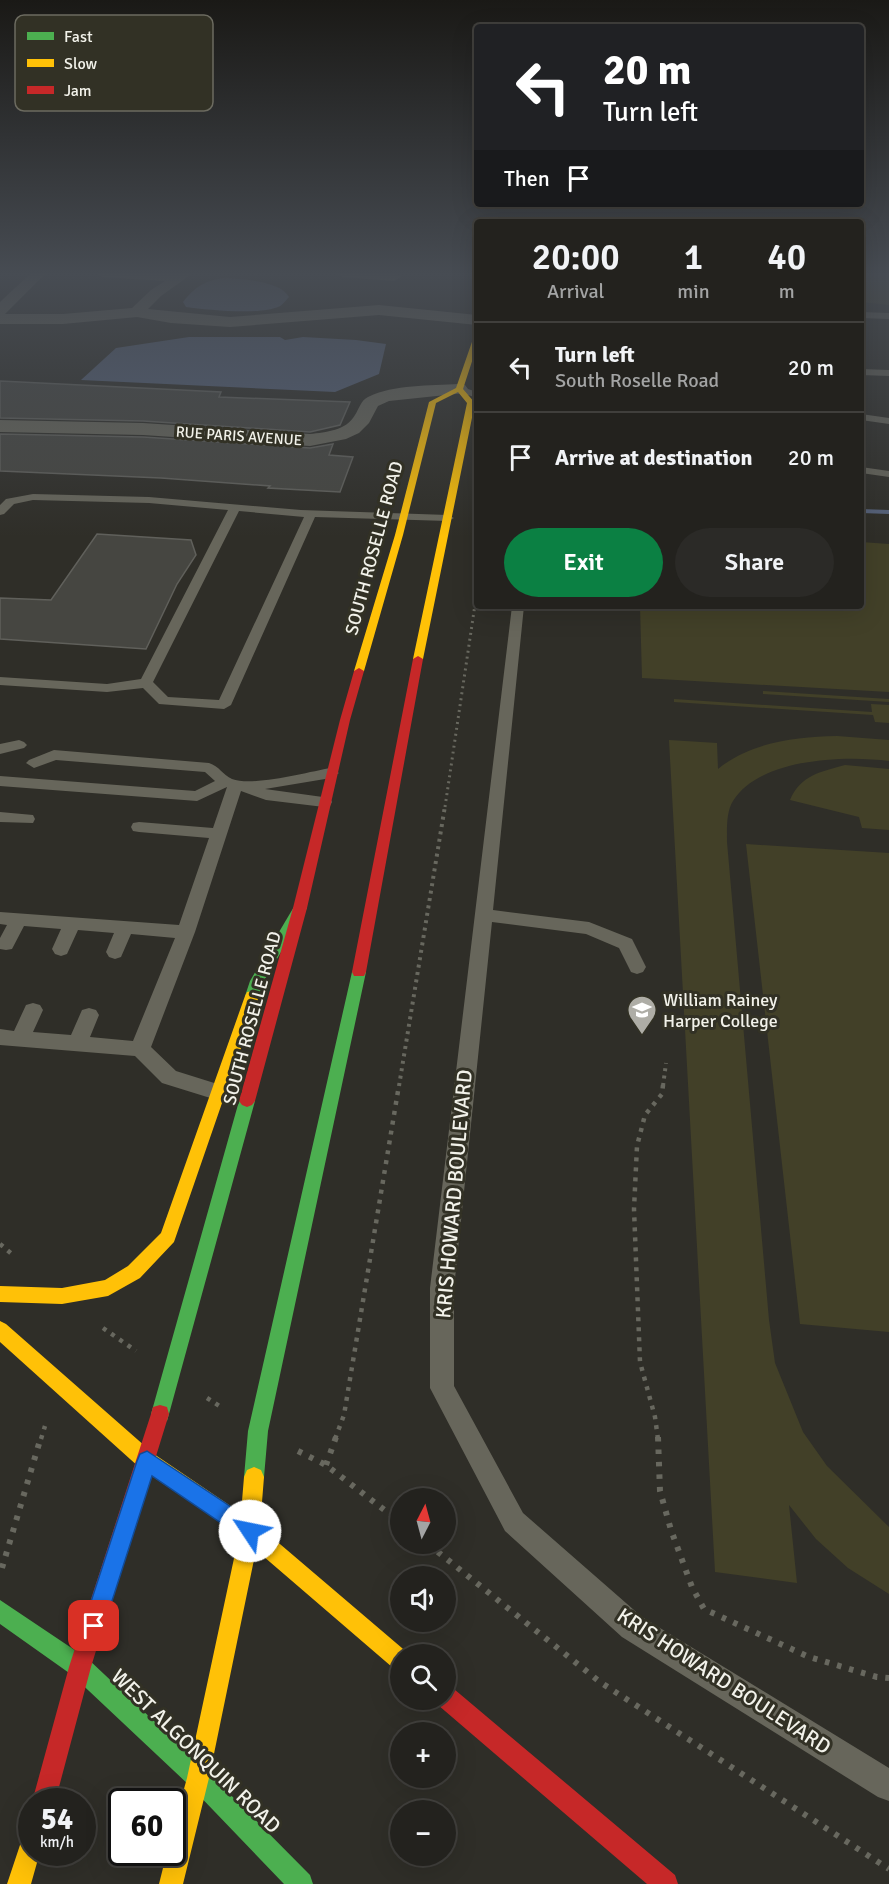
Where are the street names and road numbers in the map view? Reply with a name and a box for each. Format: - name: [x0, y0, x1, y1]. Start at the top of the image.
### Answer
- street label: RUE PARIS AVENUE: [175, 423, 303, 449]
- street label: SOUTH ROSELLE ROAD: [340, 459, 408, 637]
- street label: SOUTH ROSELLE ROAD: [218, 929, 286, 1107]
- street label: KRIS HOWARD BOULEVARD: [430, 1069, 478, 1319]
- street label: KRIS HOWARD BOULEVARD: [612, 1602, 836, 1760]
- street label: WEST ALGONQUIN ROAD: [106, 1663, 286, 1839]

